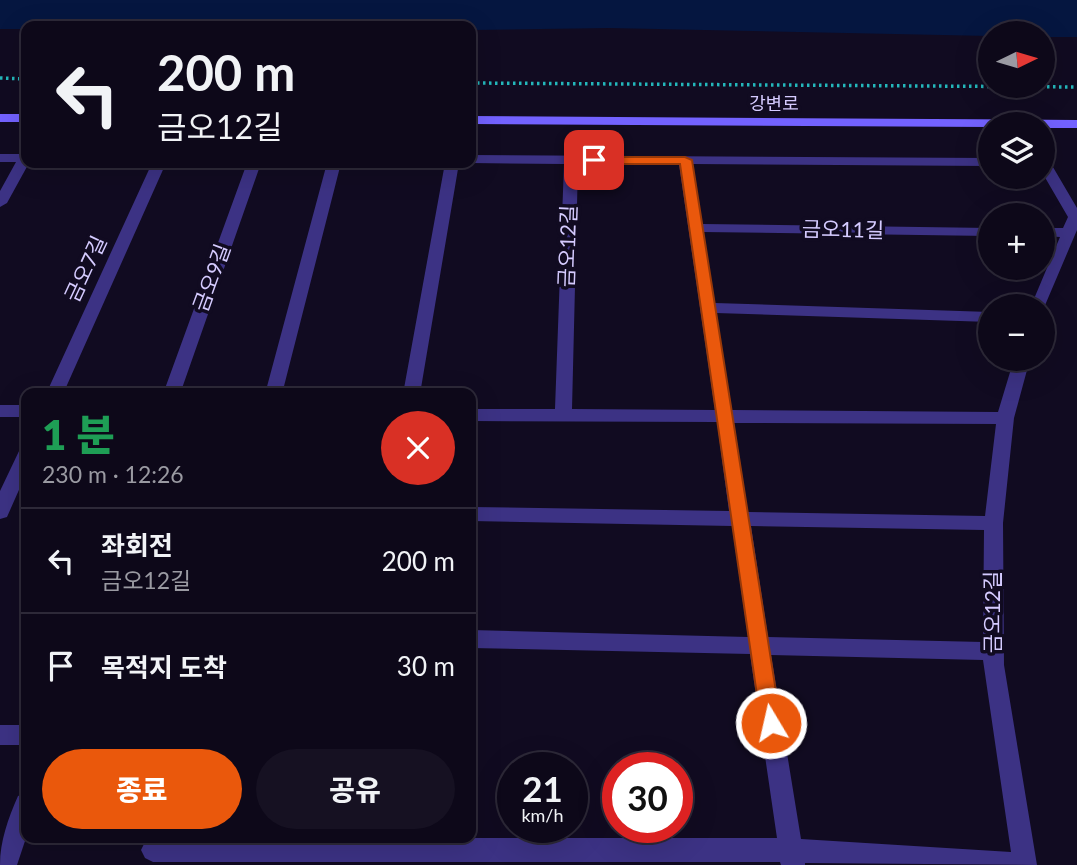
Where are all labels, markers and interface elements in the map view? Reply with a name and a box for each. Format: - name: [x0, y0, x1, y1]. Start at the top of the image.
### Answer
- north arrow: [978, 21, 1055, 98]
- map controls: [978, 21, 1055, 371]
- text: 200 m: [157, 43, 295, 101]
- icon: left: [42, 49, 133, 140]
- street label: 강변로: [749, 92, 799, 114]
- text: 금오12길: [157, 107, 282, 146]
- button: layers: [978, 112, 1055, 189]
- pin: [564, 130, 624, 190]
- icon: arrive: [575, 141, 613, 179]
- button: +: [978, 203, 1055, 280]
- street label: 금오12길: [553, 204, 580, 288]
- street label: 금오11길: [802, 215, 884, 242]
- street label: 금오7길: [58, 231, 111, 305]
- street label: 금오9길: [187, 240, 234, 315]
- button: −: [978, 294, 1055, 371]
- text: 1 분: [42, 409, 115, 459]
- button: close: [381, 411, 455, 485]
- text: 230 m · 12:26: [42, 460, 184, 488]
- text: 좌회전: [101, 529, 173, 561]
- icon: left: [42, 542, 80, 580]
- text: 200 m: [382, 545, 455, 577]
- text: 금오12길: [101, 566, 191, 594]
- street label: 금오12길: [979, 571, 1004, 653]
- icon: arrive: [42, 647, 80, 685]
- text: 30 m: [397, 650, 455, 682]
- text: 목적지 도착: [101, 651, 227, 683]
- position arrow: [734, 686, 808, 760]
- button: 종료: [42, 749, 242, 829]
- button: 공유: [256, 749, 455, 829]
- speed limit sign: 30: [602, 752, 693, 843]
- text: 21: [522, 767, 563, 809]
- text: km/h: [521, 804, 564, 826]

